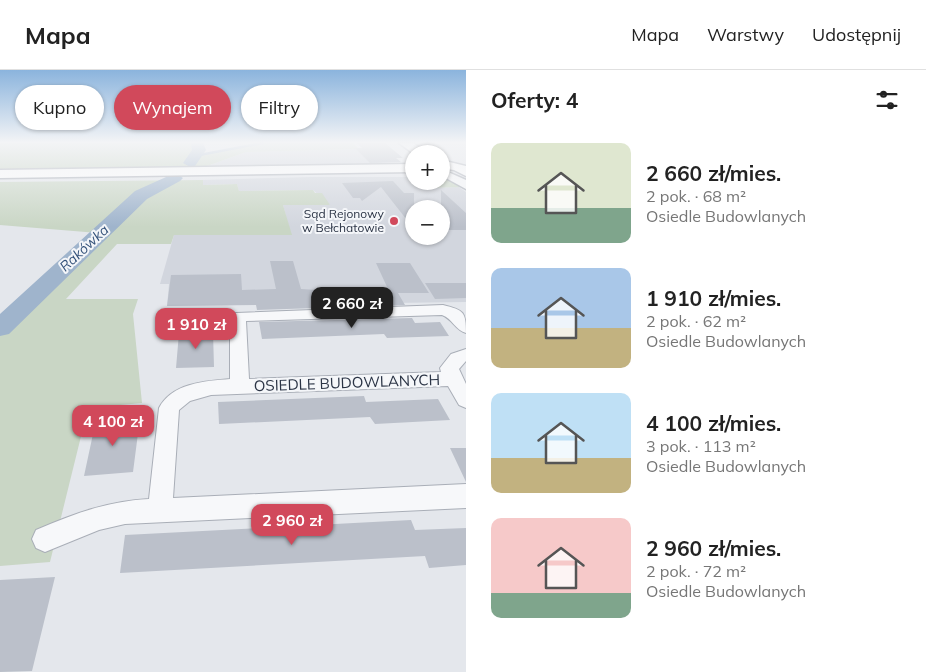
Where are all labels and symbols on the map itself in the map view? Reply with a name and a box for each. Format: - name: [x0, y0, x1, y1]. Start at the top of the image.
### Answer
- place label: Sąd Rejonowy w Bełchatowie: [302, 206, 385, 235]
- marker: Sąd Rejonowy w Bełchatowie: [388, 215, 400, 227]
- water label: Rakówka: [56, 221, 112, 275]
- pin: 2 660 zł: [300, 286, 404, 329]
- pin: 1 910 zł: [144, 308, 248, 350]
- street label: OSIEDLE BUDOWLANYCH: [253, 370, 440, 395]
- pin: 4 100 zł: [61, 404, 165, 447]
- pin: 2 960 zł: [240, 504, 344, 546]

